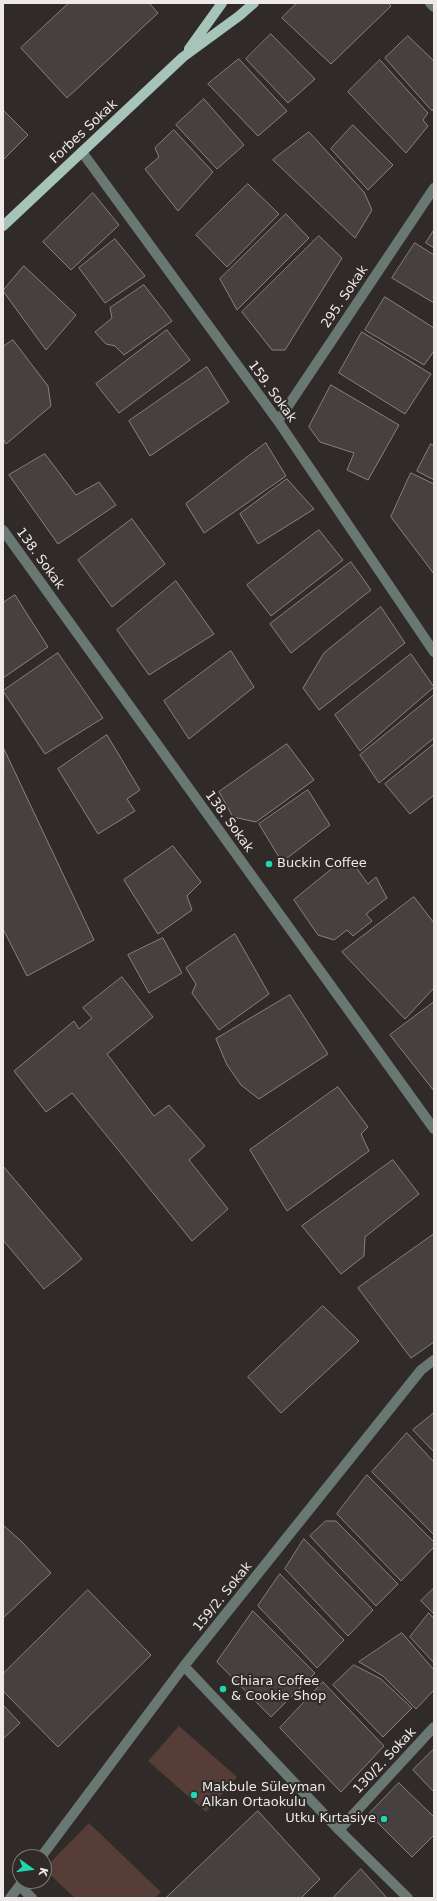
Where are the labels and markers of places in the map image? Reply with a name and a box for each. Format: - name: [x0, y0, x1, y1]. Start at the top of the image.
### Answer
- place label: Buckin Coffee: [277, 856, 367, 872]
- marker: Buckin Coffee: [264, 859, 274, 869]
- place label: Chiara Coffee & Cookie Shop: [231, 1674, 326, 1705]
- marker: Chiara Coffee & Cookie Shop: [218, 1684, 228, 1694]
- place label: Makbule Süleyman Alkan Ortaokulu: [202, 1780, 326, 1811]
- marker: Makbule Süleyman Alkan Ortaokulu: [189, 1790, 199, 1800]
- place label: Utku Kırtasiye: [285, 1811, 376, 1827]
- marker: Utku Kırtasiye: [379, 1814, 389, 1824]

